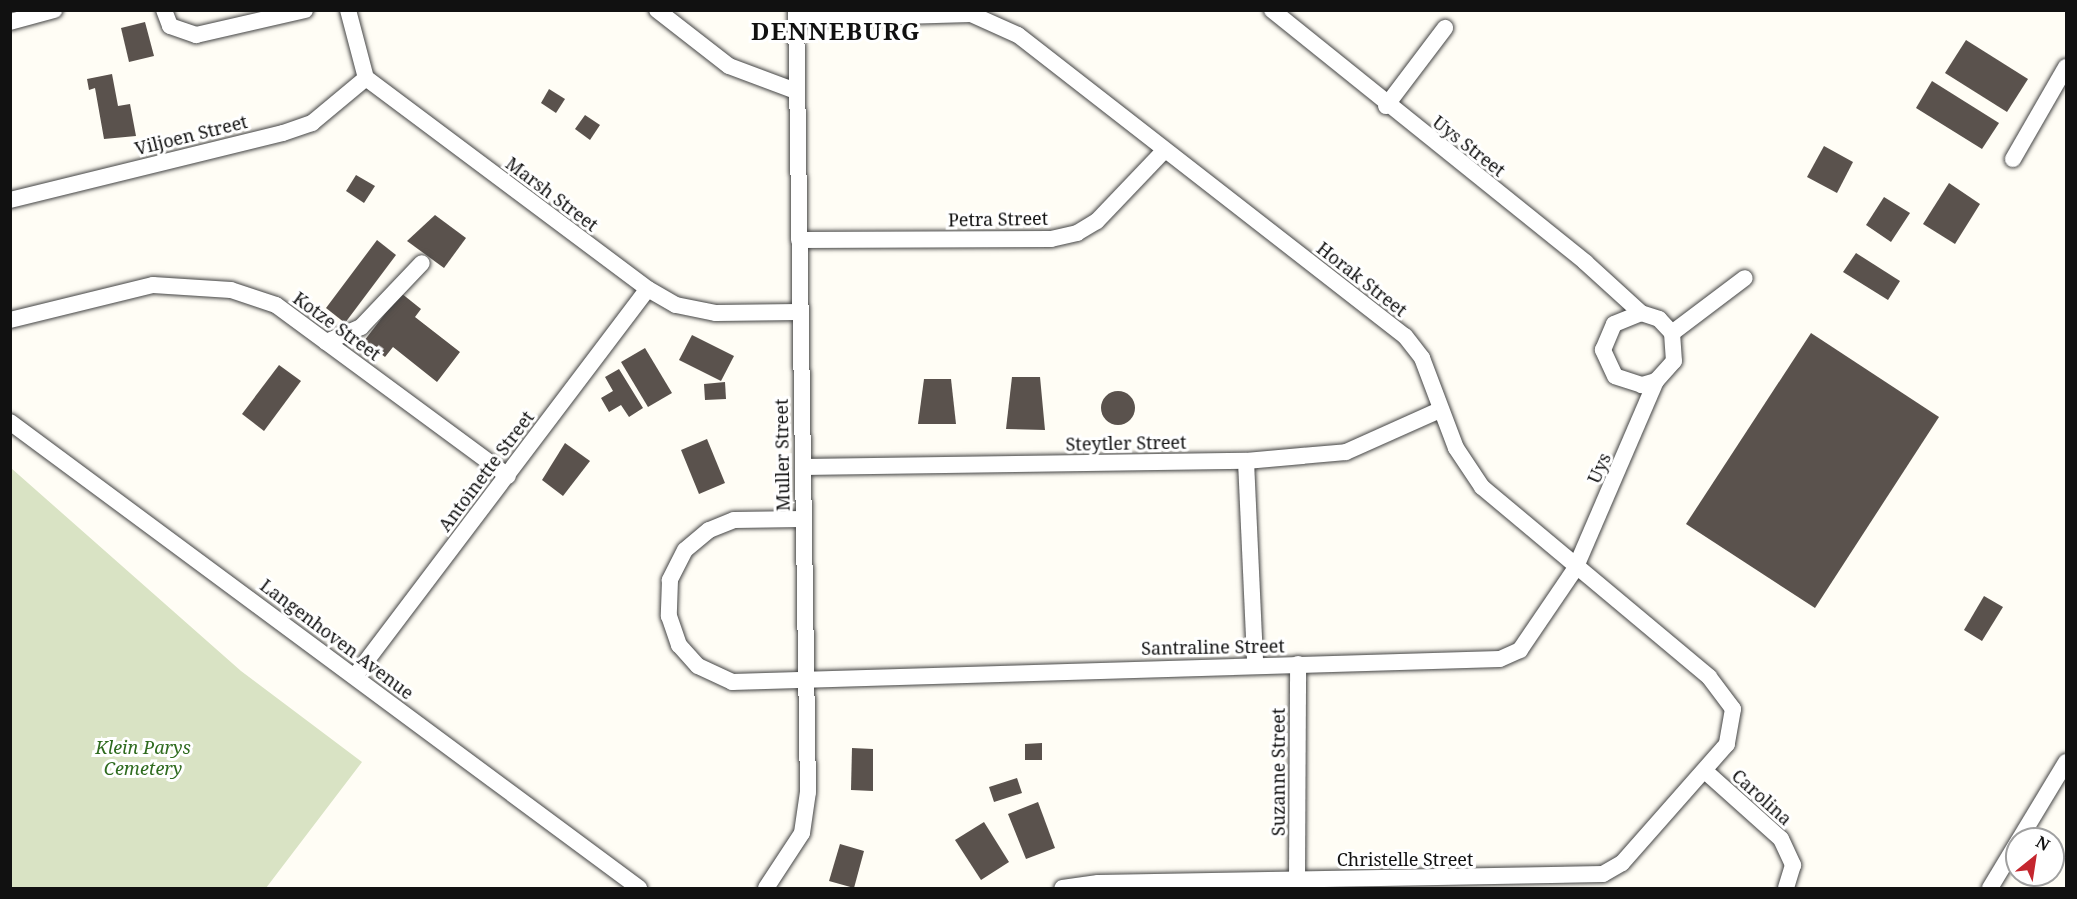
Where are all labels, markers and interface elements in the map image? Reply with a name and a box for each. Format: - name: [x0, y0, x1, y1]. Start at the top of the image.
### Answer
- district label: DENNEBURG: [751, 17, 921, 45]
- street label: Viljoen Street: [132, 111, 250, 159]
- street label: Uys Street: [1428, 111, 1510, 181]
- street label: Marsh Street: [502, 152, 602, 236]
- street label: Petra Street: [948, 207, 1048, 231]
- street label: Horak Street: [1313, 237, 1411, 321]
- street label: Kotze Street: [289, 287, 385, 365]
- street label: Muller Street: [770, 399, 794, 511]
- street label: Antoinette Street: [434, 407, 538, 535]
- street label: Steytler Street: [1065, 431, 1187, 455]
- street label: Uys: [1583, 449, 1615, 487]
- street label: Langenhoven Avenue: [256, 574, 418, 704]
- street label: Santraline Street: [1141, 635, 1285, 659]
- street label: Suzanne Street: [1267, 708, 1289, 836]
- park label: Klein Parys Cemetery: [95, 737, 191, 780]
- street label: Carolina: [1728, 765, 1796, 829]
- north arrow: [2005, 827, 2065, 887]
- text: N: [2032, 830, 2054, 856]
- street label: Christelle Street: [1337, 848, 1473, 870]

